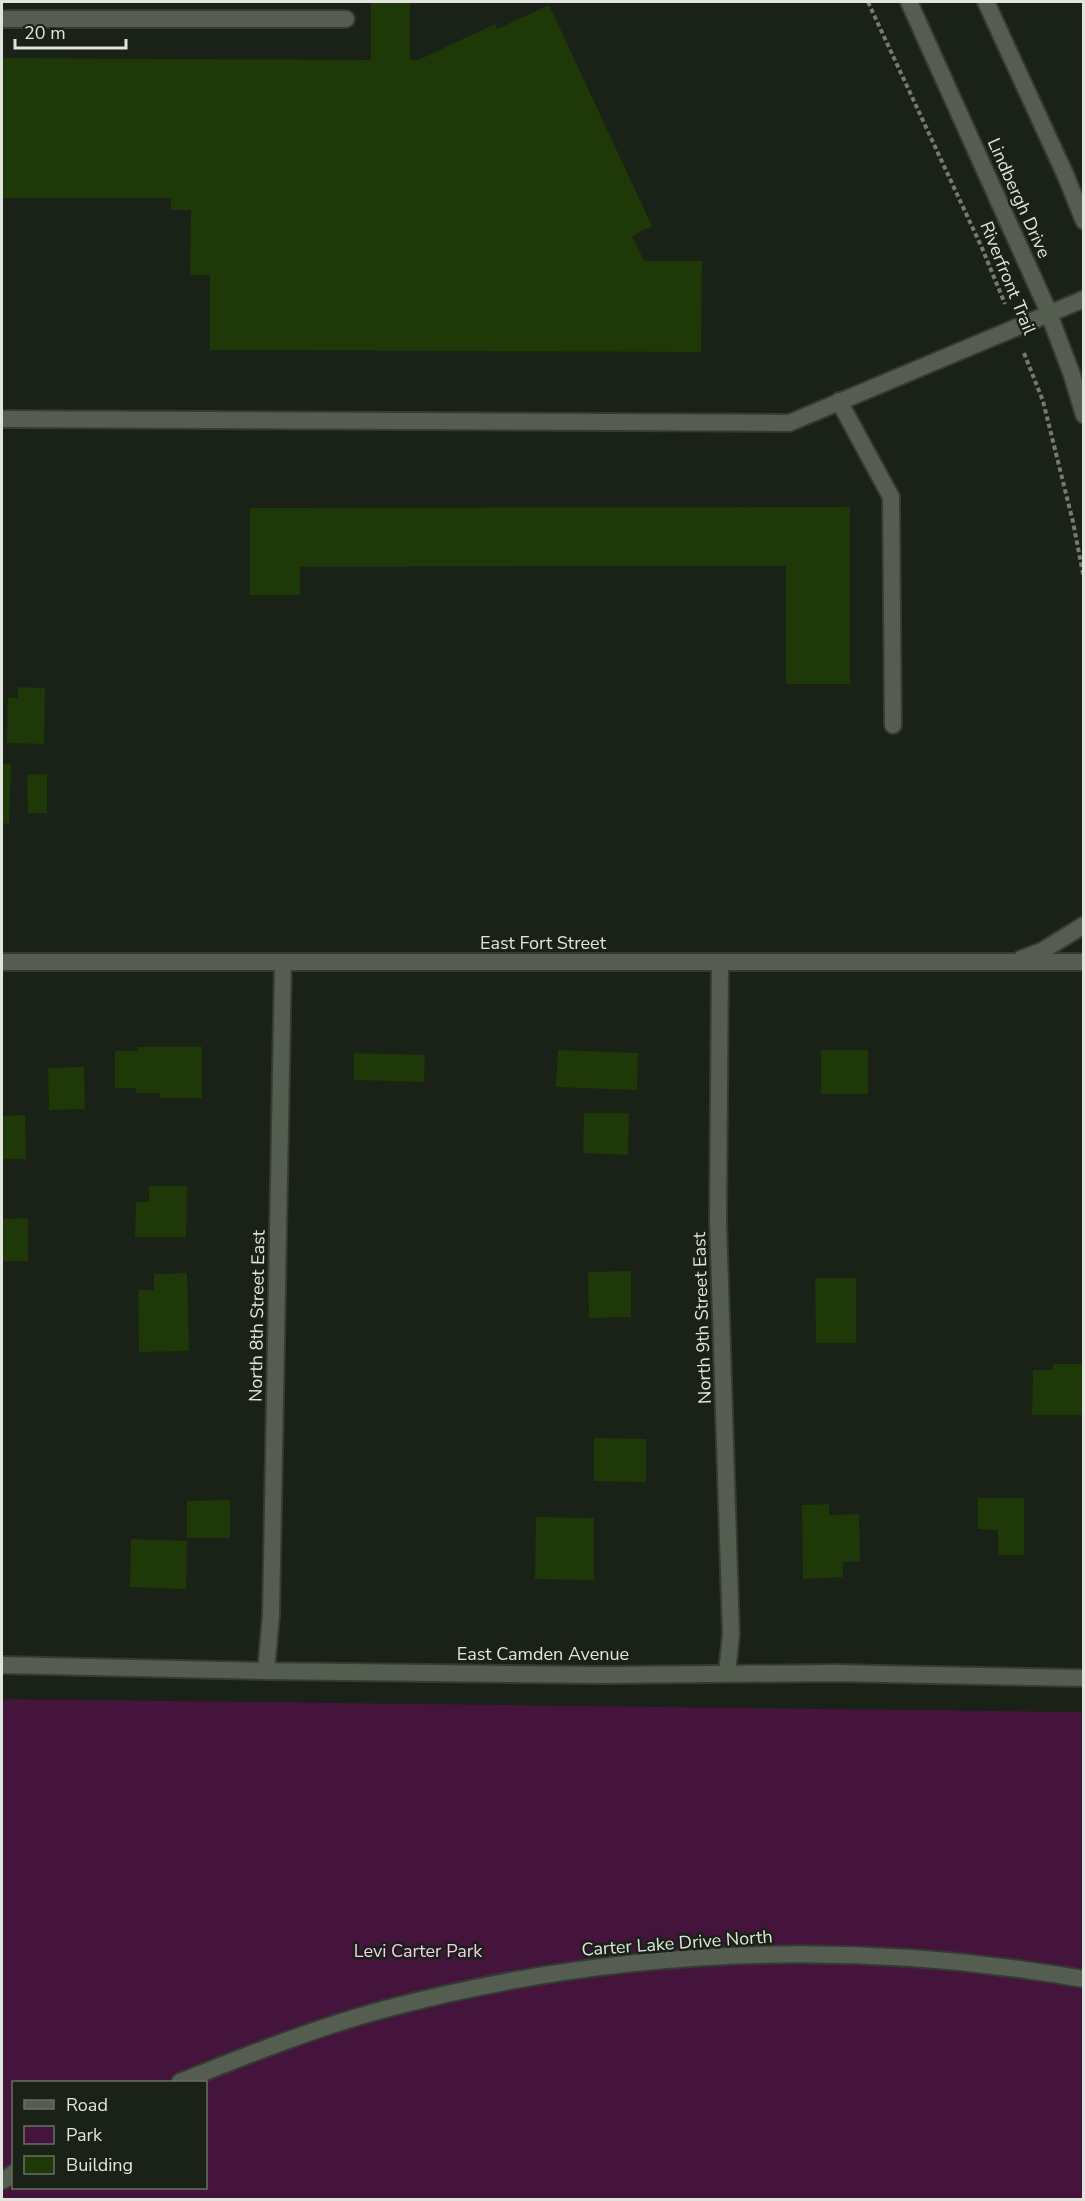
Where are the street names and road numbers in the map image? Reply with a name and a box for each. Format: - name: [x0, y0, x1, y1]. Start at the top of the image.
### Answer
- street label: Lindbergh Drive: [982, 134, 1056, 262]
- street label: Riverfront Trail: [974, 218, 1042, 339]
- street label: East Fort Street: [480, 931, 607, 955]
- street label: North 8th Street East: [244, 1229, 271, 1402]
- street label: North 9th Street East: [687, 1231, 717, 1404]
- street label: East Camden Avenue: [457, 1642, 629, 1666]
- street label: Carter Lake Drive North: [581, 1924, 773, 1962]

